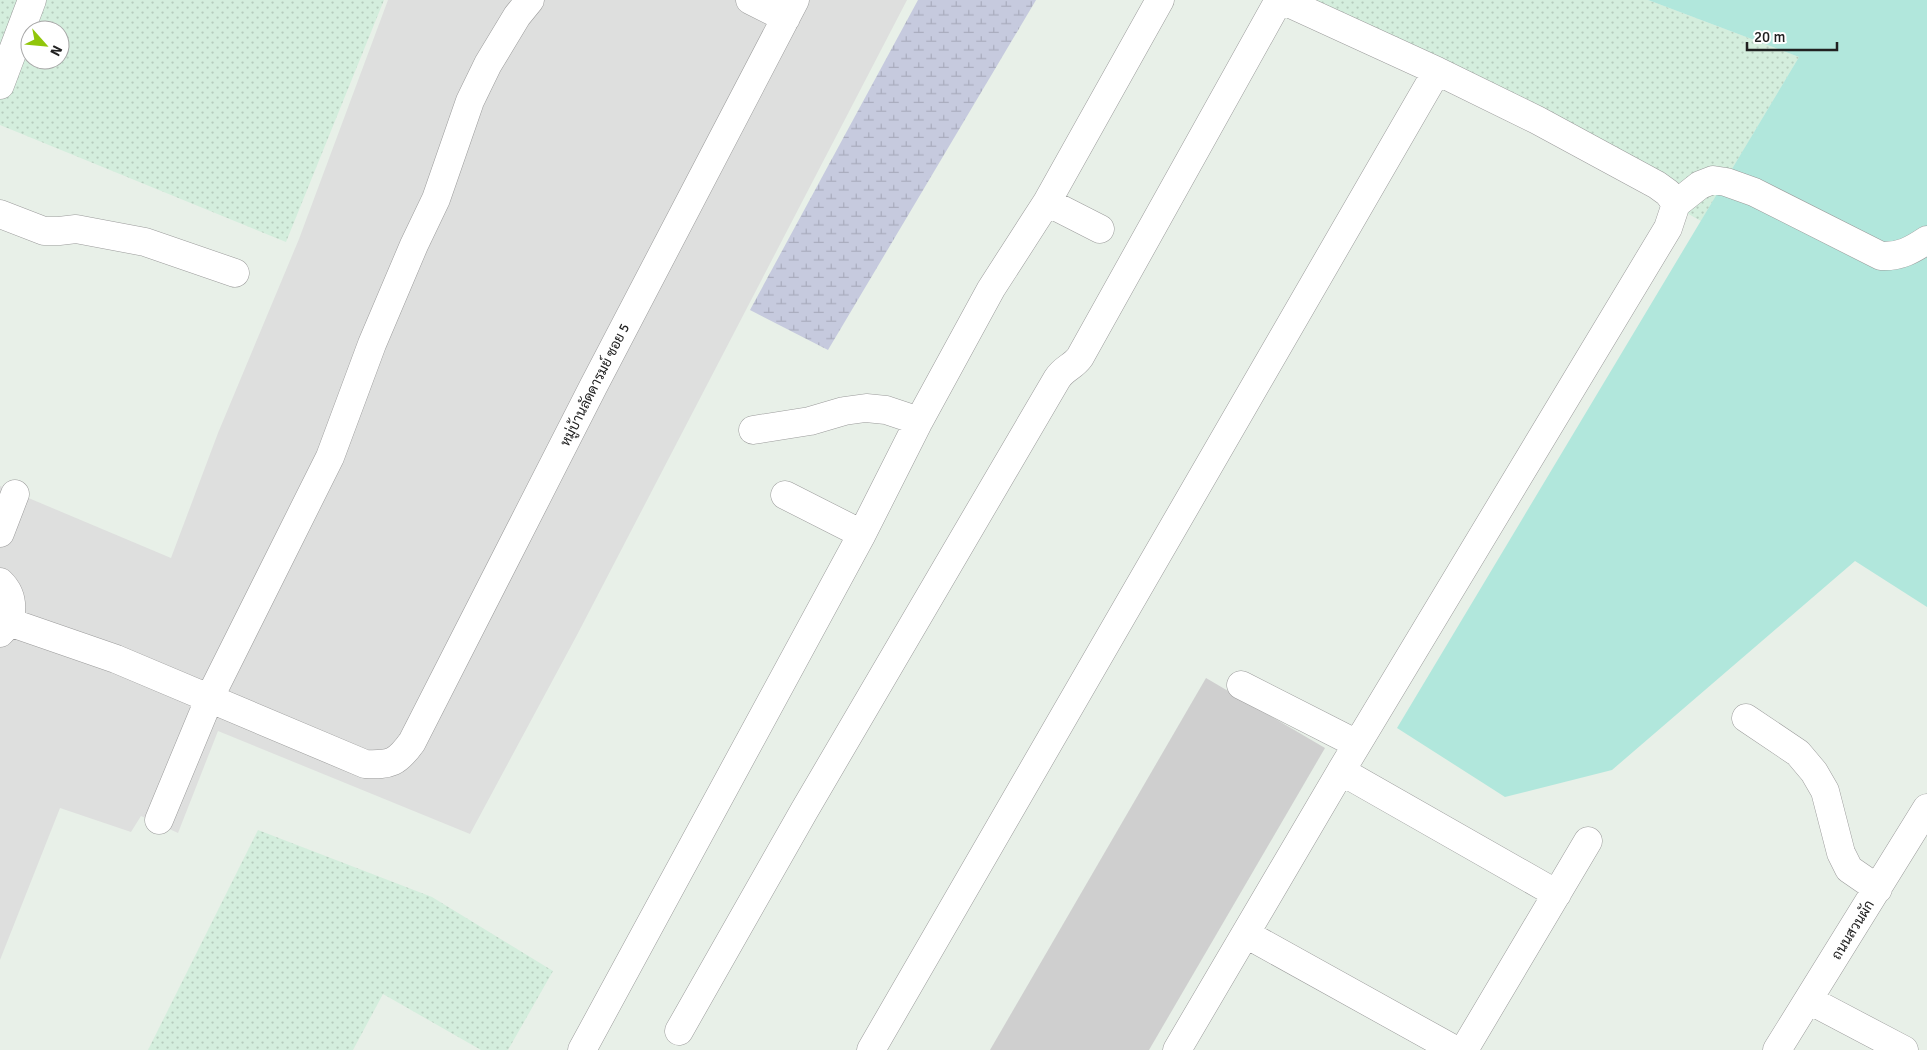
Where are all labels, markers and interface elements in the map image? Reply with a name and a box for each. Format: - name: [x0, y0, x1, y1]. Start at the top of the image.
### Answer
- north arrow: [20, 20, 70, 70]
- scale bar: [1747, 20, 1837, 52]
- text: 20 m: [1754, 28, 1785, 46]
- text: N: [46, 42, 66, 59]
- street label: หมู่บ้านลัดดารมย์ ซอย 5: [556, 320, 634, 450]
- street label: ถนนสวนผัก: [1828, 897, 1878, 963]

